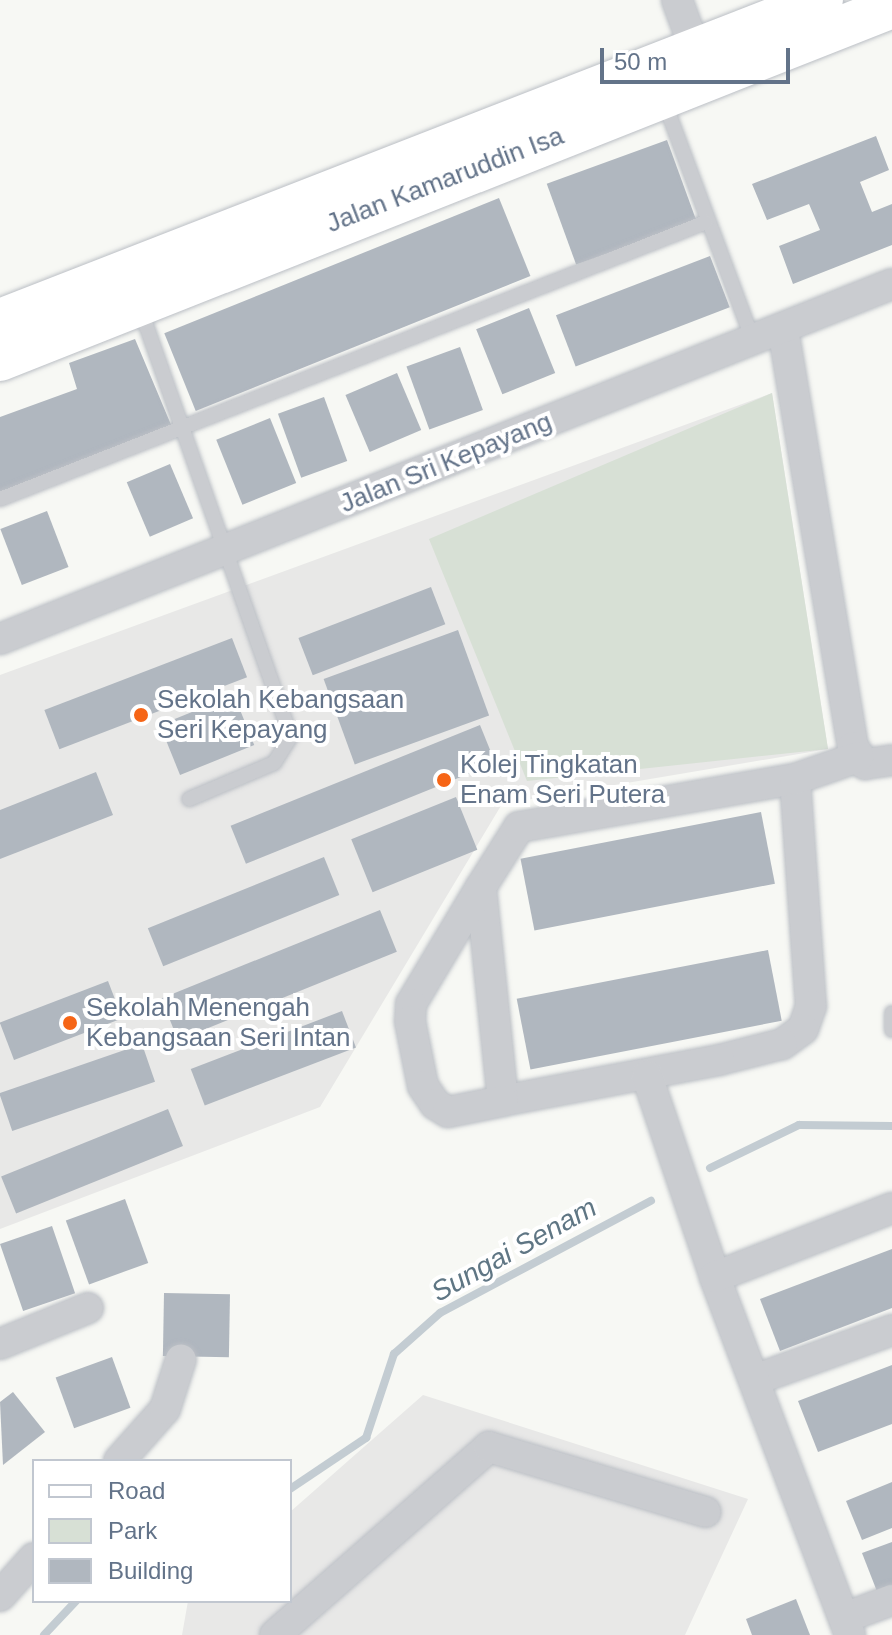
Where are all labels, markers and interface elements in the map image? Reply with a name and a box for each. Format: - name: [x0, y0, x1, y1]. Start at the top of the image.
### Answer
- scale bar: [604, 32, 794, 82]
- text: 50 m: [614, 48, 667, 75]
- street label: Jalan Kamaruddin Isa: [322, 120, 568, 240]
- street label: Jalan Sri Kepayang: [336, 406, 556, 520]
- place label: Sekolah Kebangsaan Seri Kepayang: [157, 684, 404, 746]
- marker: Sekolah Kebangsaan Seri Kepayang: [132, 706, 150, 724]
- place label: Kolej Tingkatan Enam Seri Putera: [460, 749, 665, 810]
- marker: Kolej Tingkatan Enam Seri Putera: [435, 771, 453, 789]
- place label: Sekolah Menengah Kebangsaan Seri Intan: [86, 992, 351, 1054]
- marker: Sekolah Menengah Kebangsaan Seri Intan: [61, 1014, 79, 1032]
- water label: Sungai Senam: [426, 1191, 602, 1309]
- legend: [32, 1459, 292, 1603]
- text: Road: [108, 1477, 165, 1504]
- text: Park: [108, 1517, 157, 1544]
- text: Building: [108, 1557, 193, 1584]

